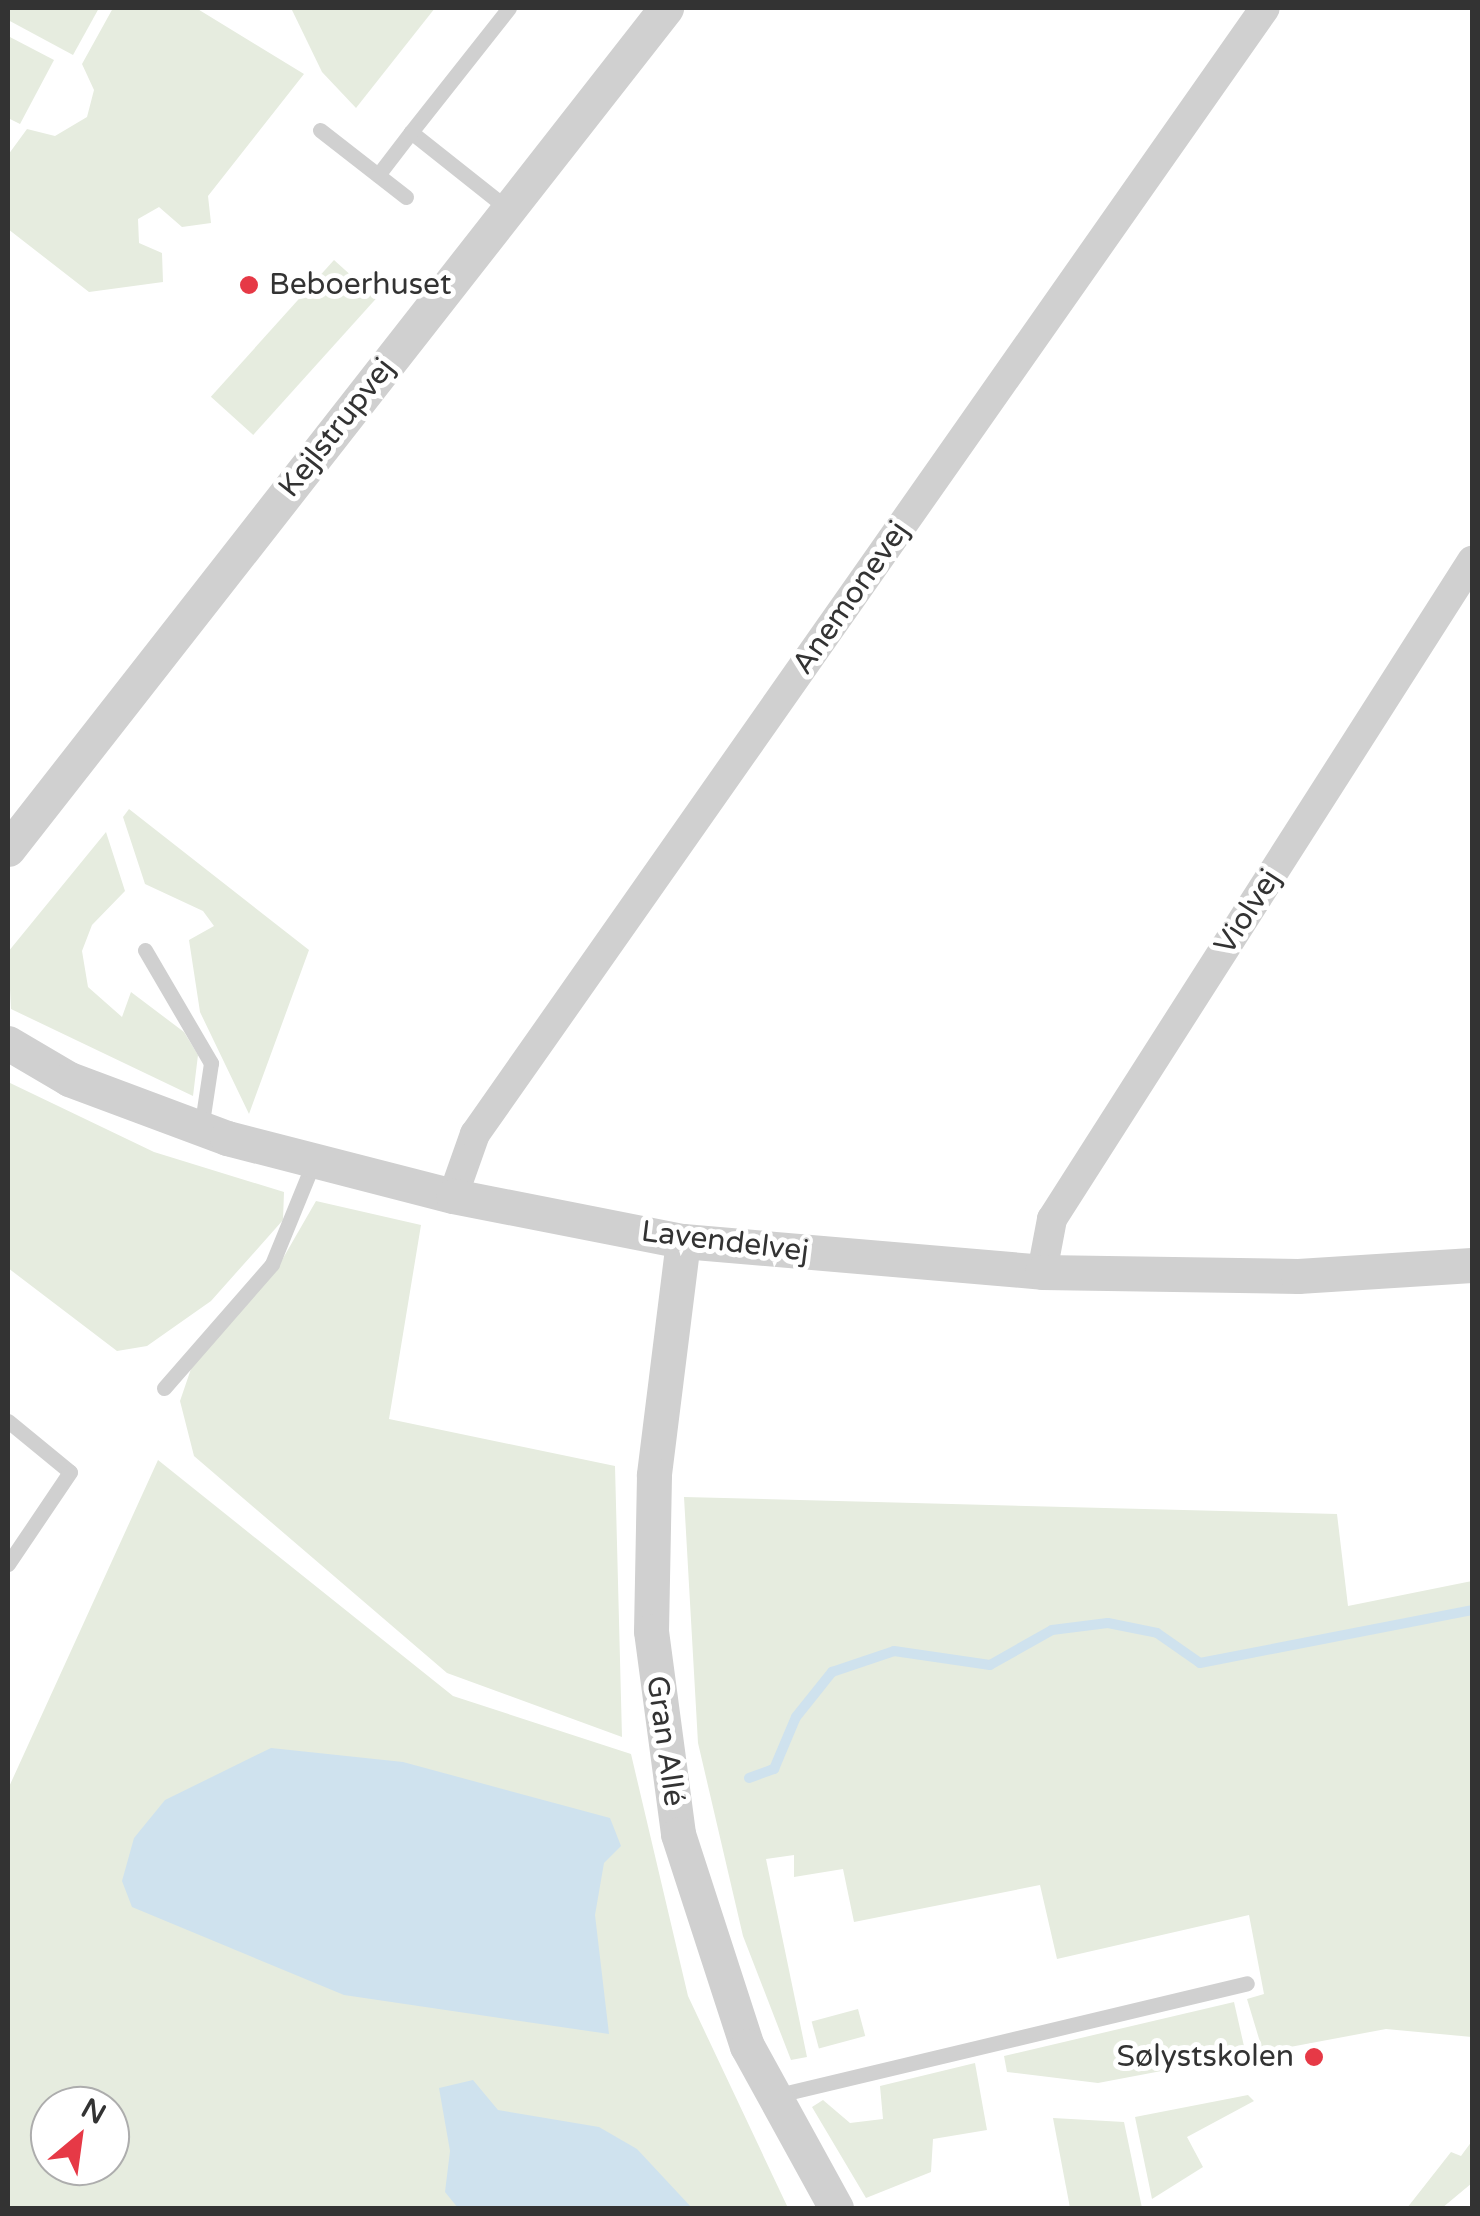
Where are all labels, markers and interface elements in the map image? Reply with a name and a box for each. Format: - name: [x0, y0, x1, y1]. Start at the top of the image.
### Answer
- place label: Beboerhuset: [269, 267, 452, 303]
- marker: Beboerhuset: [238, 274, 260, 296]
- street label: Kejlstrupvej: [272, 351, 402, 505]
- street label: Anemonevej: [785, 515, 917, 681]
- street label: Violvej: [1207, 863, 1289, 961]
- street label: Lavendelvej: [639, 1214, 811, 1270]
- street label: Gran Allé: [638, 1674, 692, 1808]
- place label: Sølystskolen: [1117, 2039, 1294, 2075]
- marker: Sølystskolen: [1303, 2046, 1325, 2068]
- north arrow: [30, 2086, 130, 2186]
- text: N: [75, 2091, 112, 2132]

